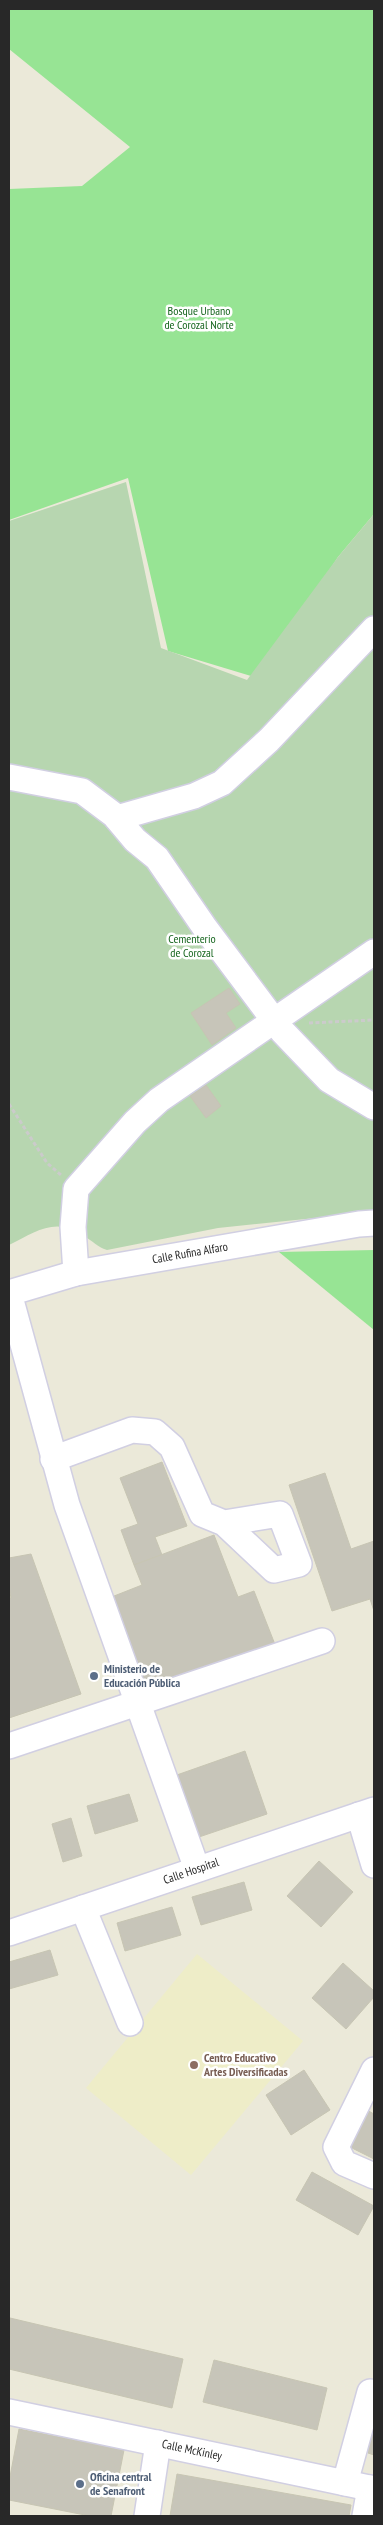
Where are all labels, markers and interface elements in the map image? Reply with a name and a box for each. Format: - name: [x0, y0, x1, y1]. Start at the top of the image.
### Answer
- park label: Bosque Urbano de Corozal Norte: [164, 303, 234, 332]
- park label: Cementerio de Corozal: [168, 931, 216, 960]
- street label: Calle Rufina Alfaro: [151, 1238, 229, 1267]
- place label: Ministerio de Educación Pública: [104, 1661, 180, 1690]
- marker: Ministerio de Educación Pública: [88, 1670, 100, 1682]
- street label: Calle Hospital: [161, 1854, 221, 1887]
- place label: Centro Educativo Artes Diversificadas: [203, 2050, 288, 2079]
- marker: Centro Educativo Artes Diversificadas: [188, 2059, 200, 2071]
- street label: Calle McKinley: [161, 2436, 224, 2463]
- place label: Oficina central de Senafront: [90, 2469, 151, 2498]
- marker: Oficina central de Senafront: [74, 2478, 86, 2490]

